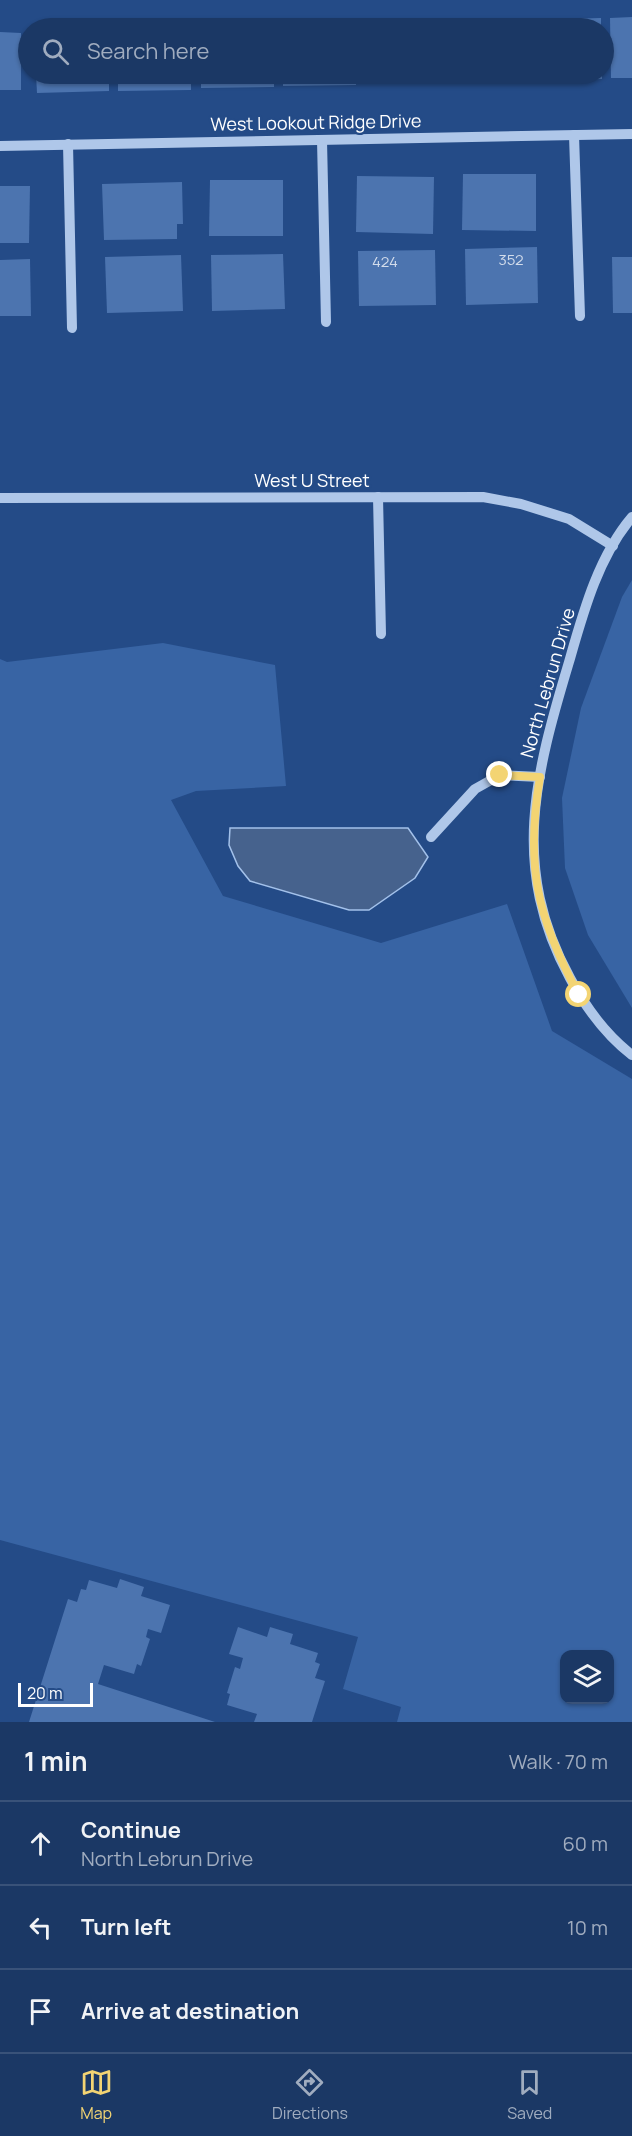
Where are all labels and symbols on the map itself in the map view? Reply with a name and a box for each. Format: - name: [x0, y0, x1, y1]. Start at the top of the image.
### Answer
- street label: West Lookout Ridge Drive: [210, 108, 422, 136]
- house number: 352: [498, 249, 524, 270]
- house number: 424: [372, 251, 398, 272]
- street label: West U Street: [254, 468, 370, 492]
- street label: North Lebrun Drive: [514, 605, 580, 760]
- route end: [486, 761, 512, 787]
- route start: [565, 981, 591, 1007]
- scale bar: [18, 1680, 93, 1708]

